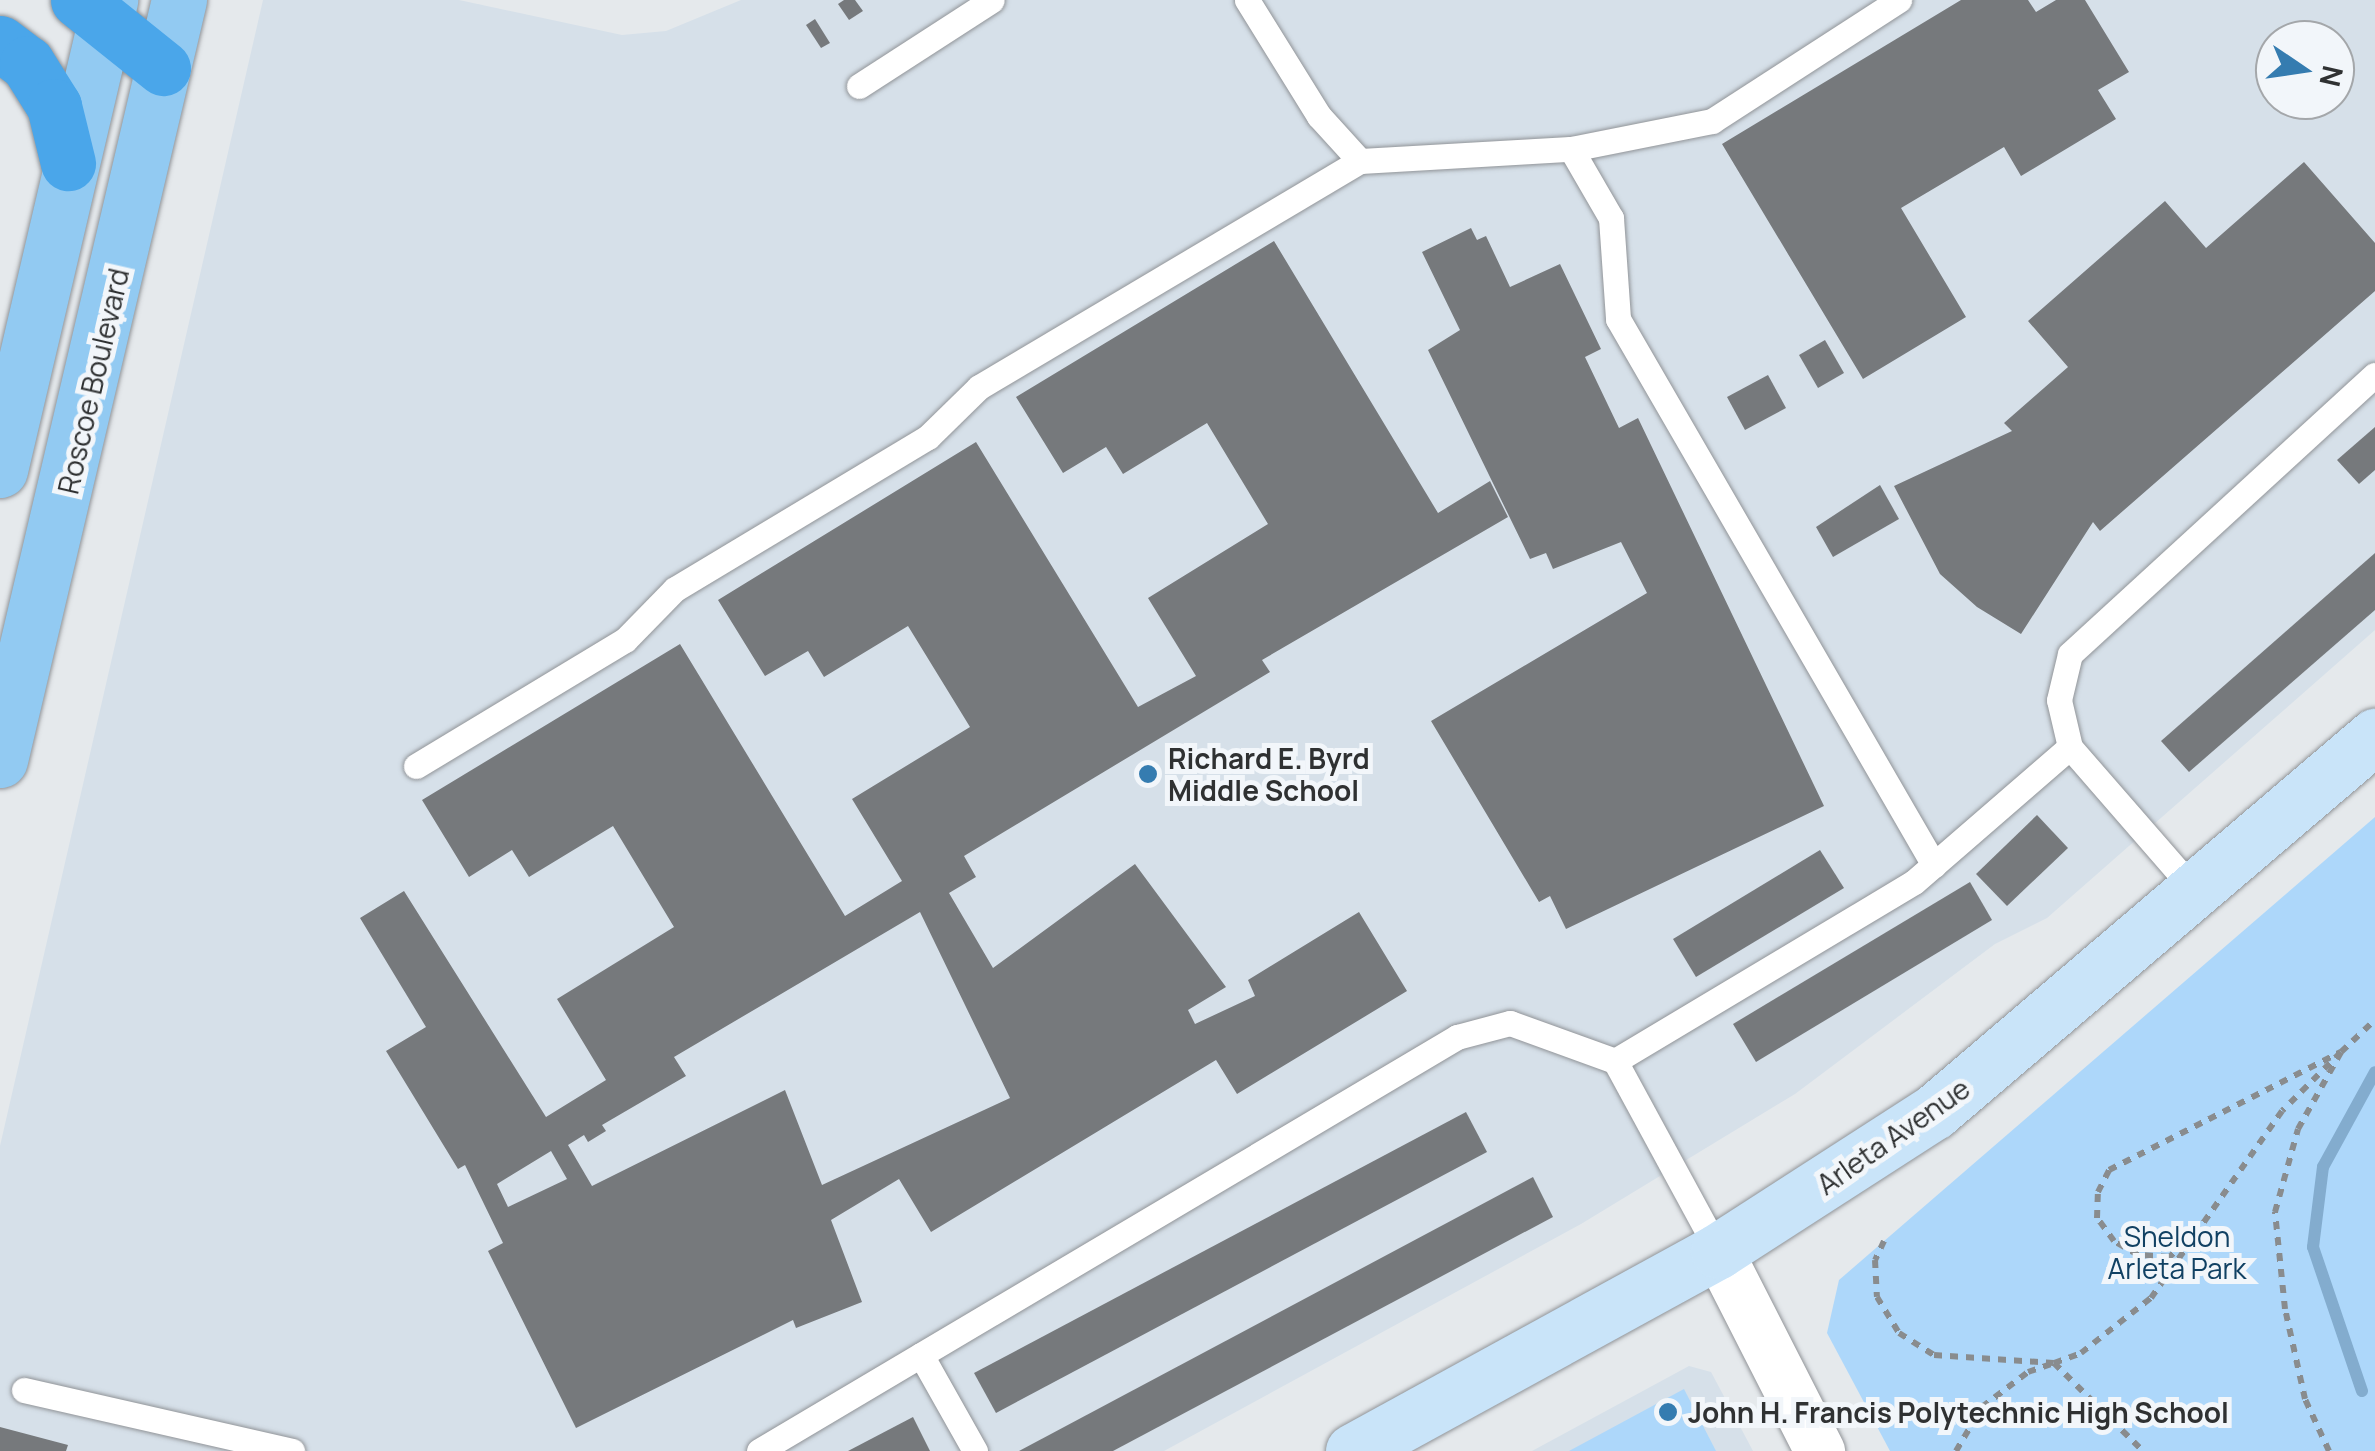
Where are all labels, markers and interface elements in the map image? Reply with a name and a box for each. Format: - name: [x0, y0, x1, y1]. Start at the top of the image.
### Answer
- north arrow: [2255, 20, 2355, 120]
- text: N: [2312, 62, 2353, 90]
- street label: Roscoe Boulevard: [51, 265, 135, 497]
- place label: Richard E. Byrd Middle School: [1168, 741, 1370, 807]
- marker: Richard E. Byrd Middle School: [1137, 763, 1159, 785]
- street label: Arleta Avenue: [1810, 1071, 1976, 1201]
- park label: Sheldon Arleta Park: [2108, 1219, 2246, 1285]
- place label: John H. Francis Polytechnic High School: [1688, 1395, 2229, 1429]
- marker: John H. Francis Polytechnic High School: [1657, 1401, 1679, 1423]

